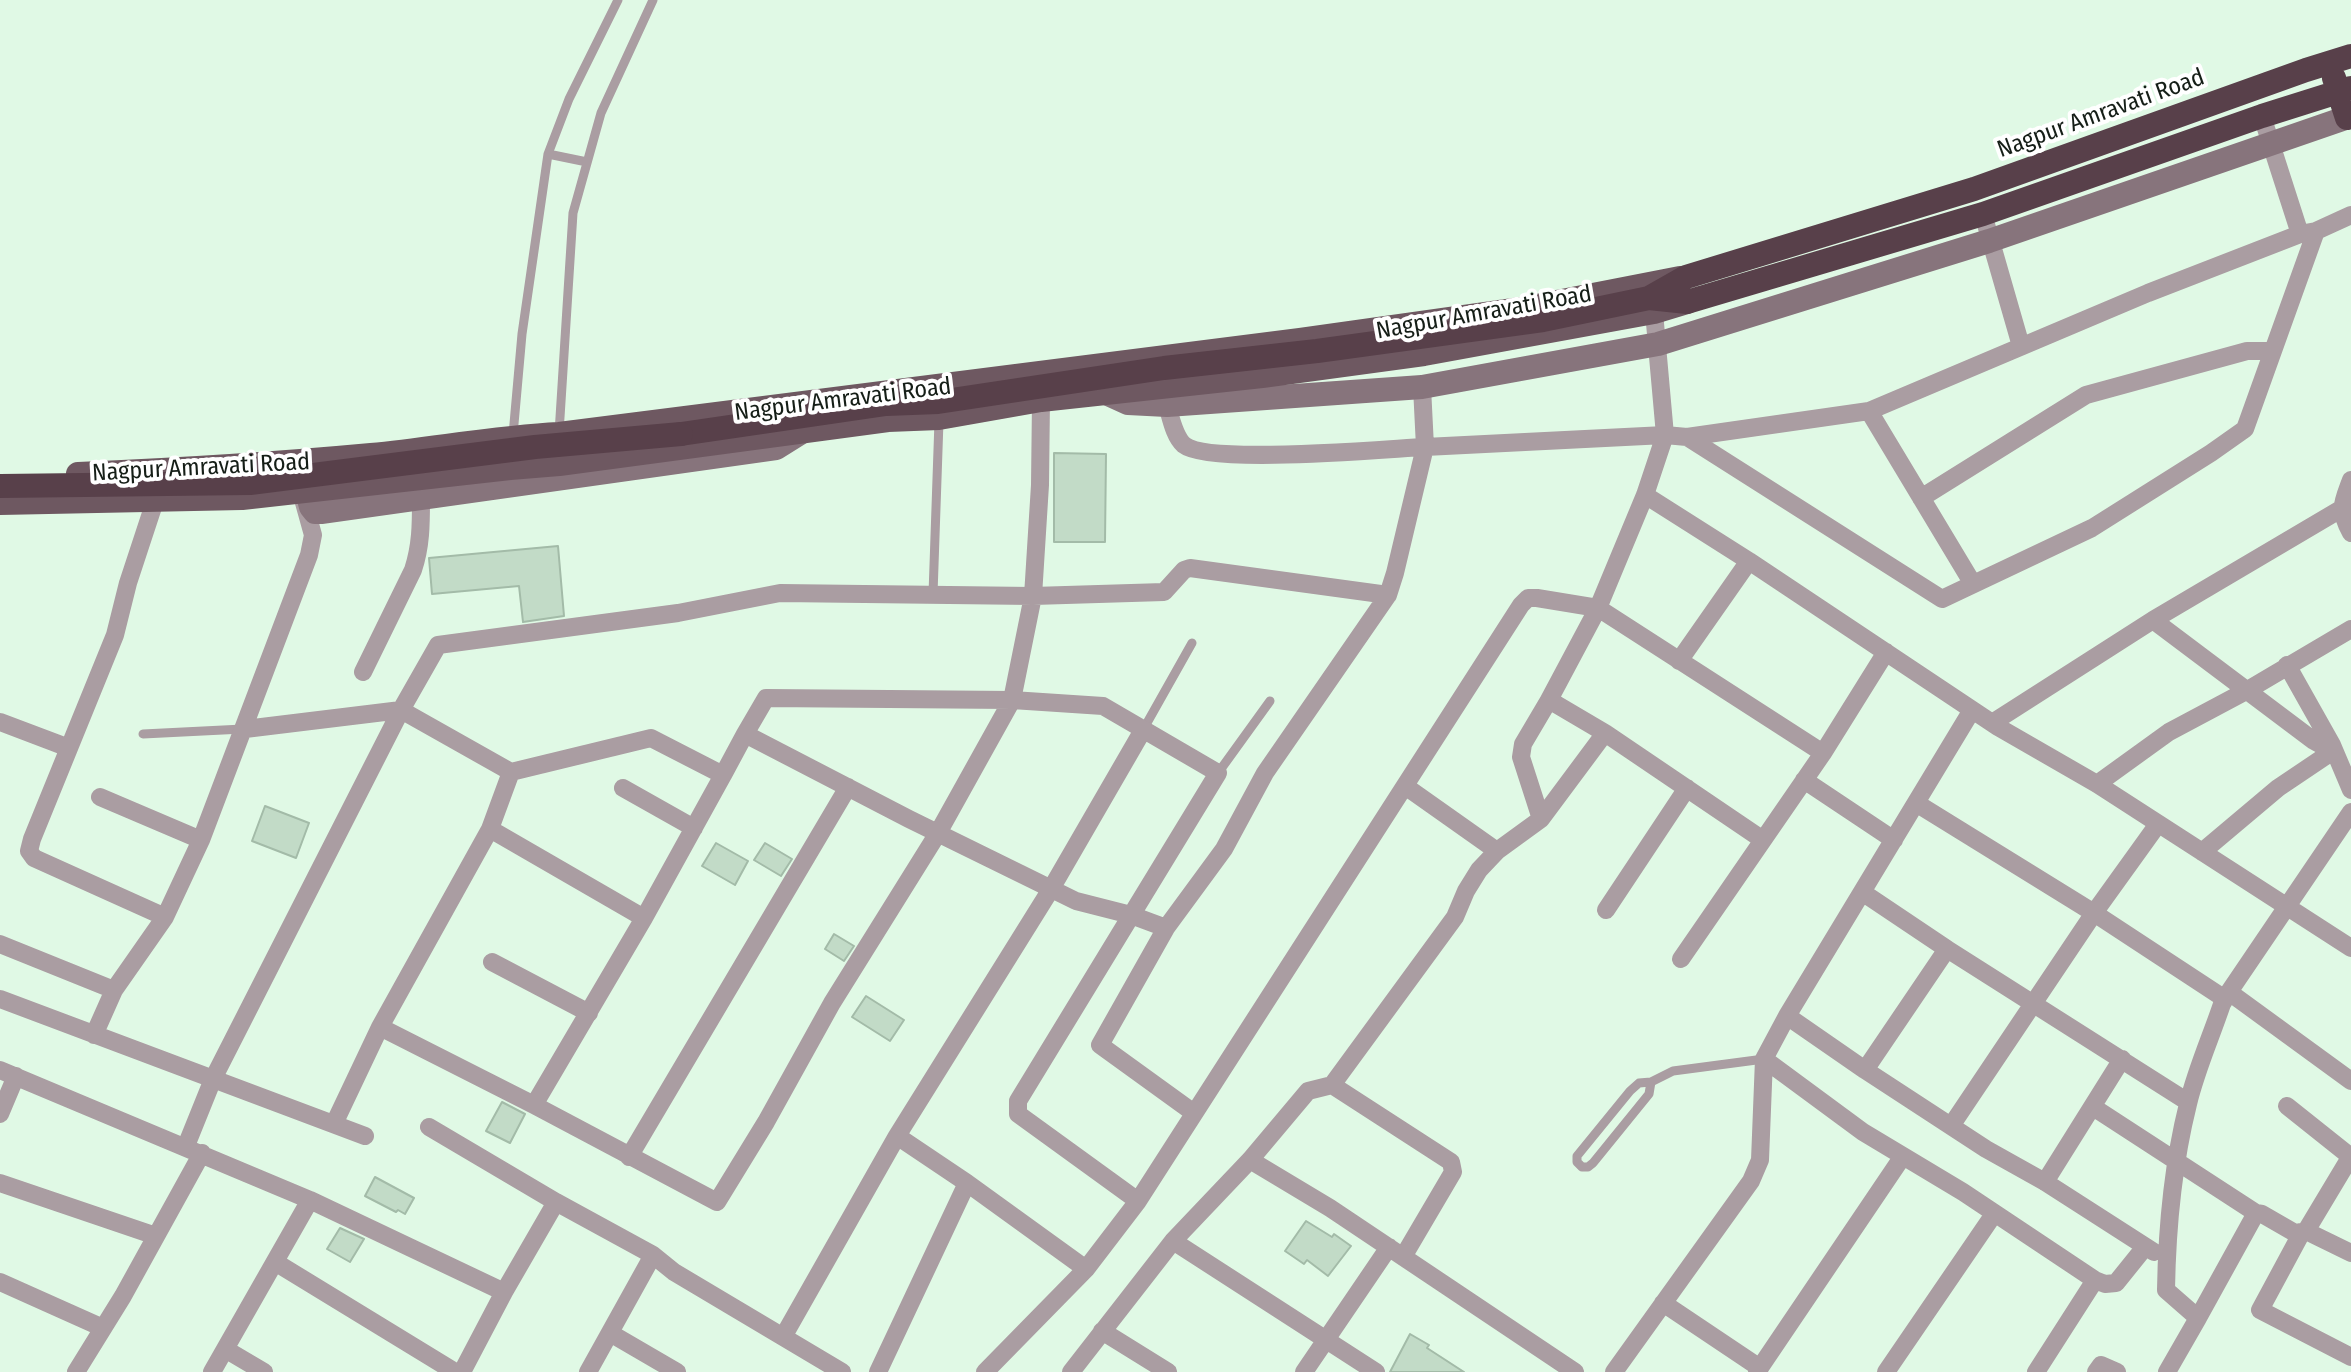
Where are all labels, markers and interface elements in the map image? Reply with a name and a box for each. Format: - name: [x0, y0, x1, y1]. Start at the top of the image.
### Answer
- street label: Nagpur Amravati Road: [1994, 63, 2208, 165]
- street label: Nagpur Amravati Road: [1374, 280, 1594, 346]
- street label: Nagpur Amravati Road: [733, 372, 953, 428]
- street label: Nagpur Amravati Road: [91, 448, 311, 488]

